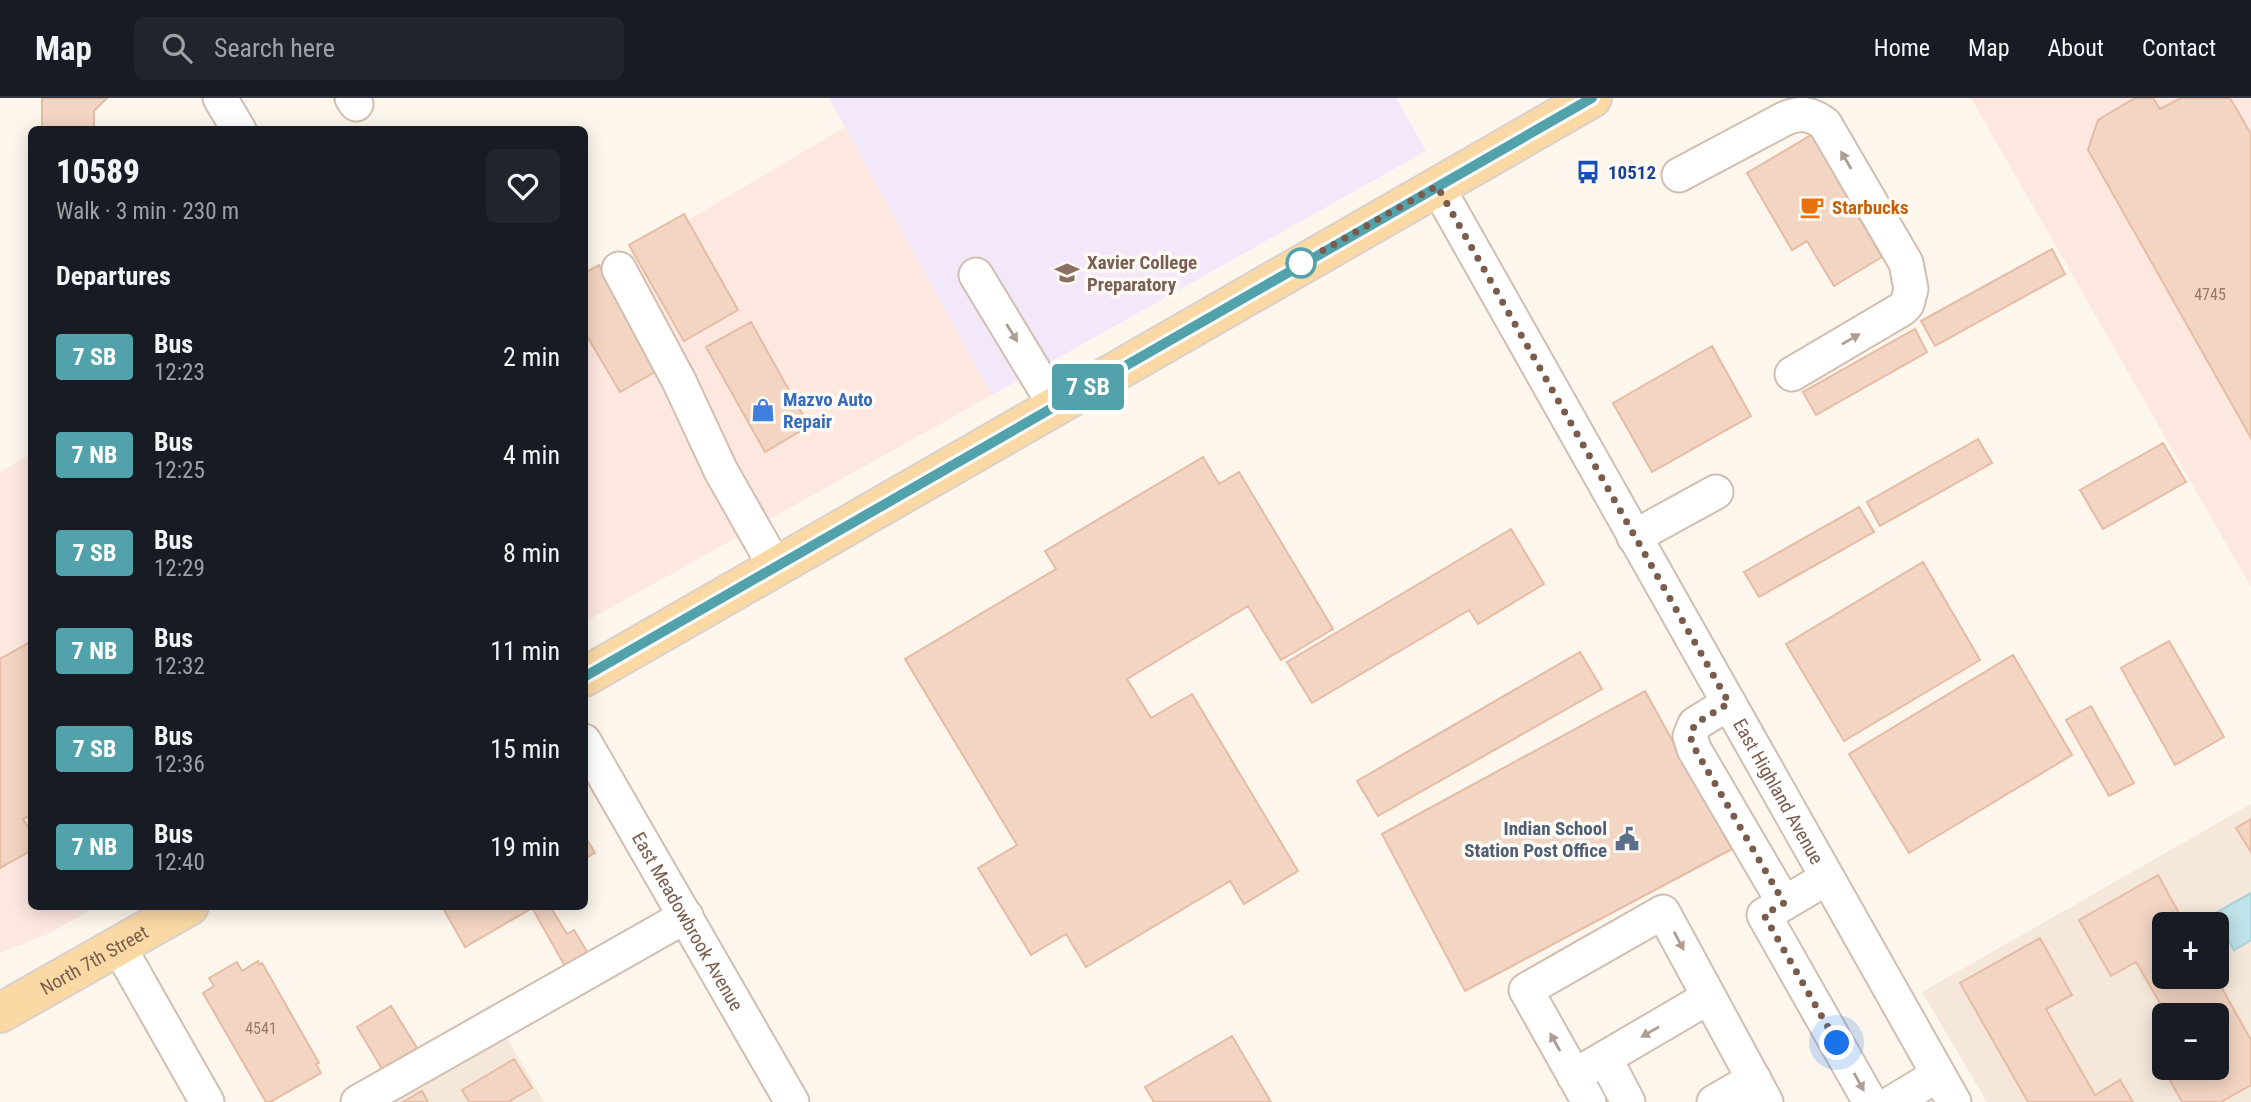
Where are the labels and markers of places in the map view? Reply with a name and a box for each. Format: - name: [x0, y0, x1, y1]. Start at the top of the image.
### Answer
- bus stop icon: 10512: [1574, 158, 1602, 186]
- place label: 10512: [1608, 161, 1656, 184]
- cafe icon: Starbucks: [1798, 193, 1826, 221]
- place label: Starbucks: [1832, 196, 1909, 219]
- unlabelled marker: [1286, 248, 1316, 278]
- place label: Xavier College Preparatory: [1087, 251, 1197, 296]
- school or university icon: Xavier College Preparatory: [1053, 259, 1081, 287]
- place label: Mazvo Auto Repair: [783, 388, 873, 433]
- shop icon: Mazvo Auto Repair: [749, 396, 777, 424]
- place label: Indian School Station Post Office: [1464, 817, 1607, 862]
- public building icon: Indian School Station Post Office: [1613, 825, 1641, 853]

